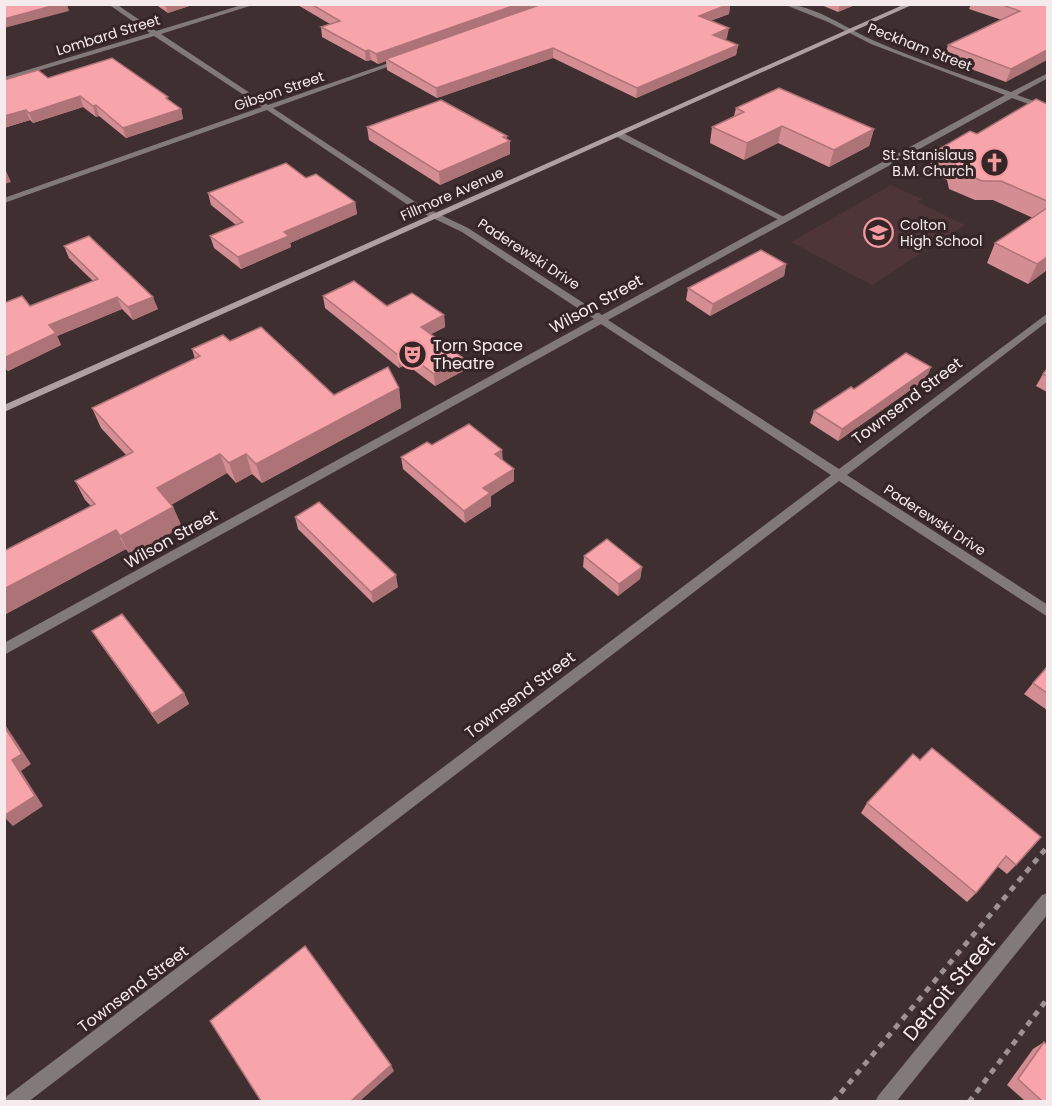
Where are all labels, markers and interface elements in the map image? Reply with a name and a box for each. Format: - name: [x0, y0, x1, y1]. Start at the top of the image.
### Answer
- street label: Lombard Street: [54, 10, 162, 60]
- street label: Peckham Street: [865, 18, 975, 76]
- street label: Gibson Street: [231, 66, 327, 116]
- place label: St. Stanislaus B.M. Church: [882, 145, 974, 181]
- church icon: St. Stanislaus B.M. Church: [979, 147, 1011, 179]
- street label: Fillmore Avenue: [397, 162, 507, 226]
- street label: Paderewski Drive: [474, 214, 584, 295]
- place label: Colton High School: [900, 215, 982, 251]
- school or university icon: Colton High School: [863, 217, 895, 249]
- street label: Wilson Street: [545, 269, 647, 339]
- place label: Torn Space Theatre: [433, 334, 523, 375]
- theatre icon: Torn Space Theatre: [396, 338, 428, 370]
- street label: Townsend Street: [847, 352, 967, 450]
- street label: Paderewski Drive: [880, 480, 990, 561]
- street label: Wilson Street: [120, 504, 222, 574]
- street label: Townsend Street: [460, 646, 580, 744]
- street label: Detroit Street: [896, 929, 1002, 1047]
- street label: Townsend Street: [73, 940, 193, 1038]

